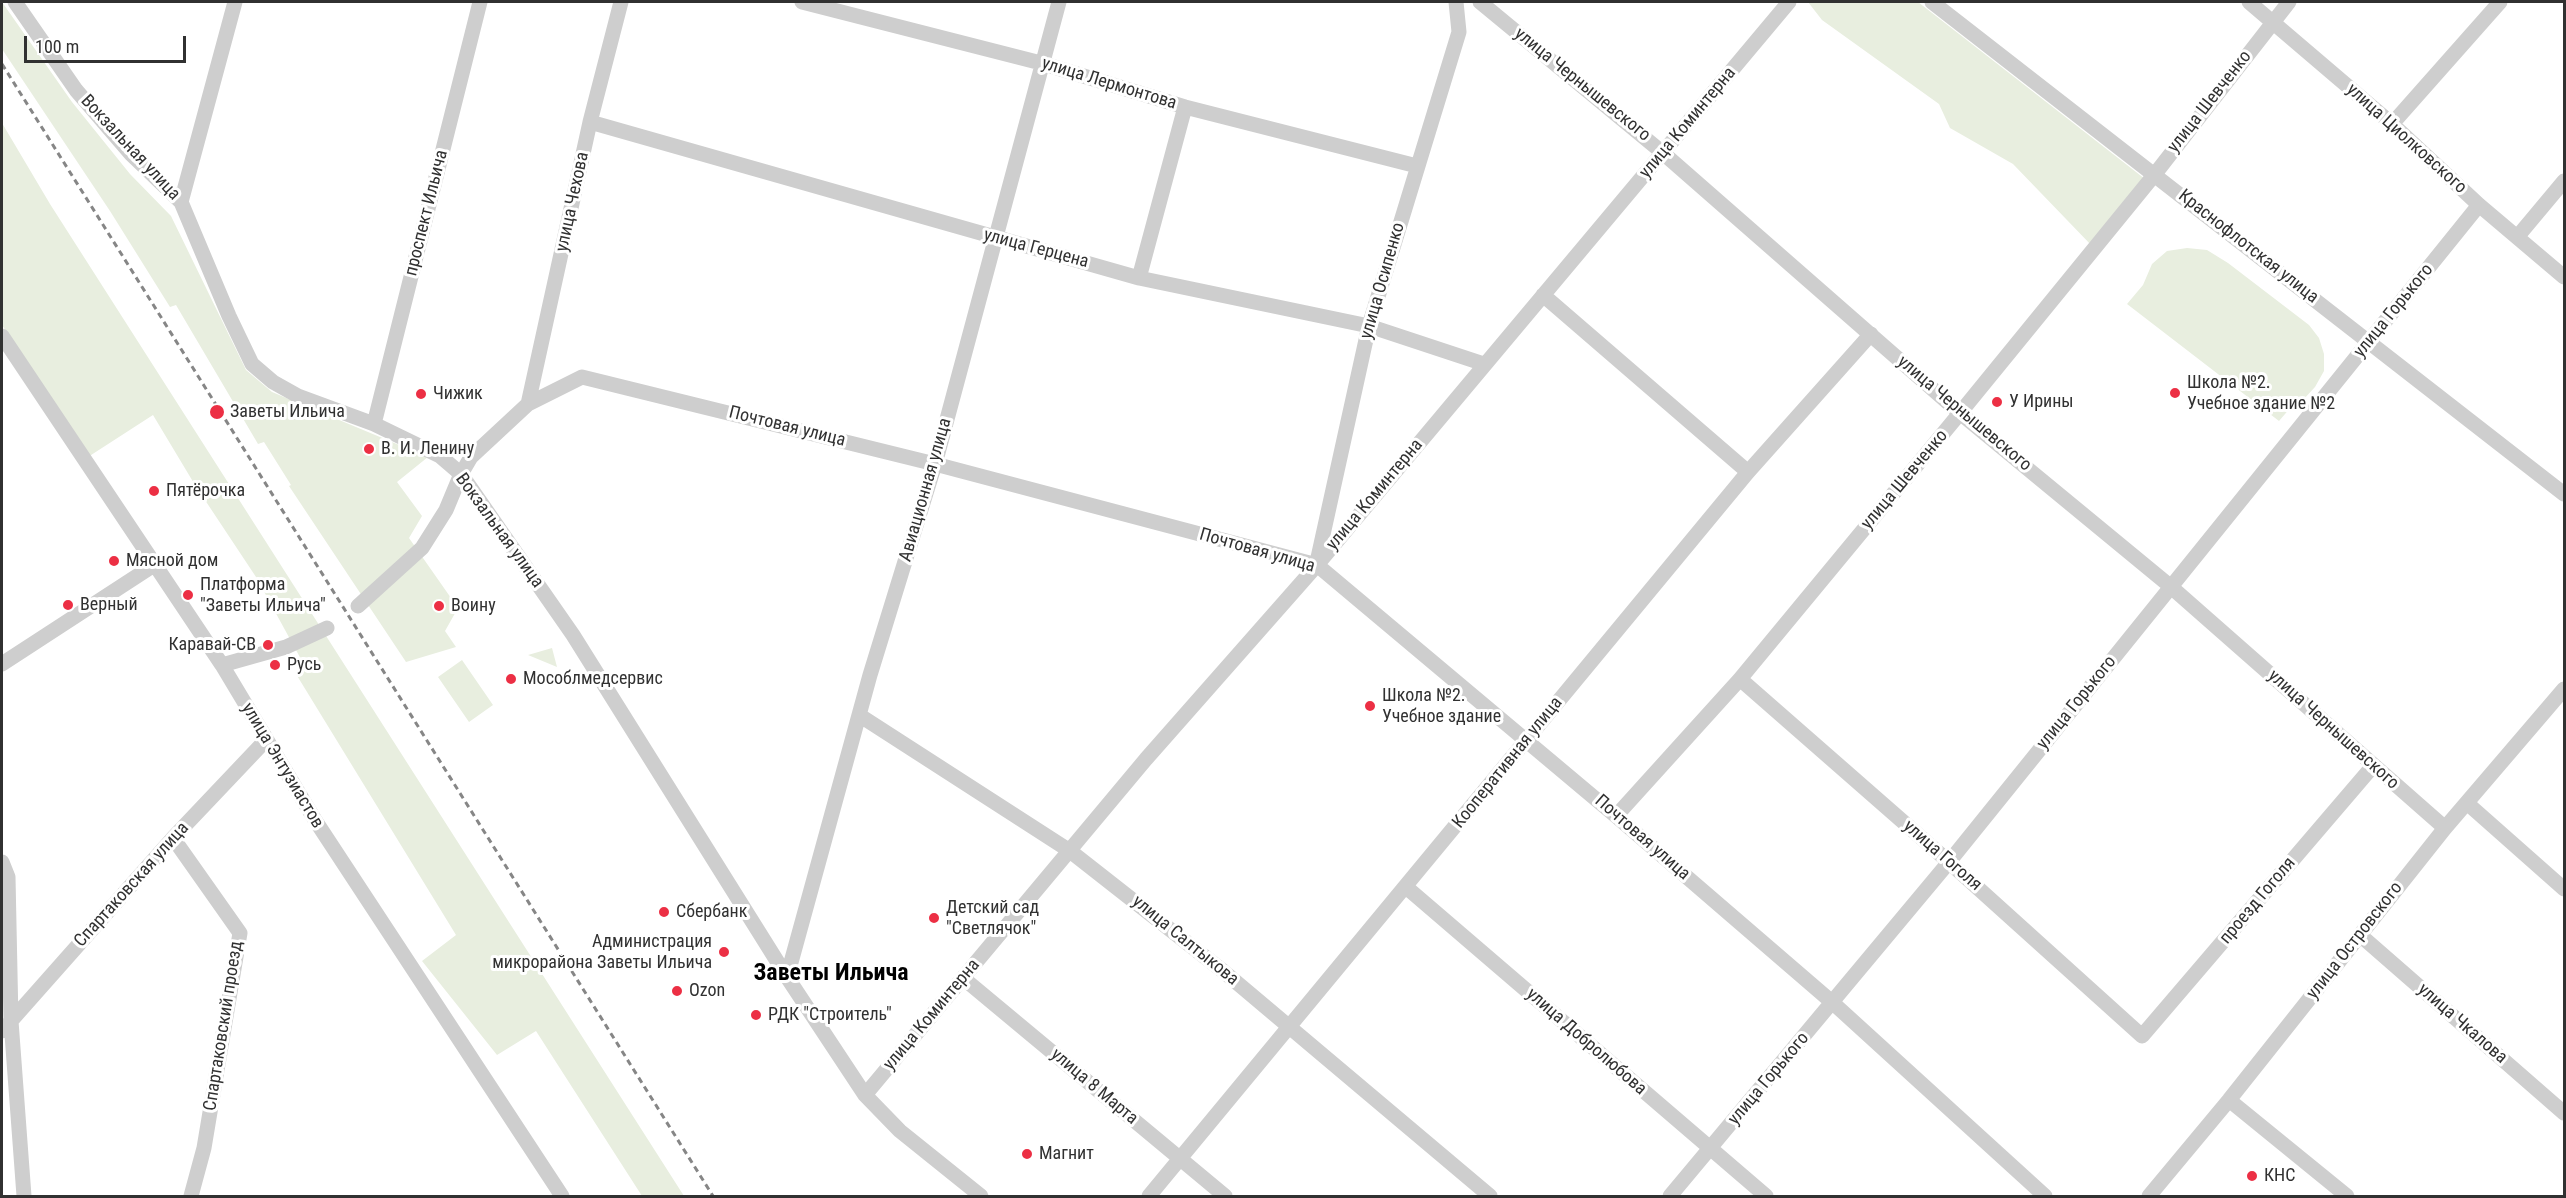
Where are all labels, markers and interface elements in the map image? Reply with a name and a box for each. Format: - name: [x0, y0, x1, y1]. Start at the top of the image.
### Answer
- scale bar: [27, 24, 189, 62]
- street label: улица Чернышевского: [1510, 24, 1654, 146]
- text: 100 m: [35, 36, 79, 57]
- street label: улица Шевченко: [2163, 47, 2257, 157]
- street label: улица Лермонтова: [1039, 53, 1179, 115]
- street label: улица Коминтерна: [1635, 63, 1741, 183]
- street label: улица Циолковского: [2341, 79, 2471, 199]
- street label: Вокзальная улица: [76, 91, 184, 205]
- street label: проспект Ильича: [401, 148, 453, 278]
- street label: улица Чехова: [552, 150, 594, 254]
- street label: Краснофлотская улица: [2174, 186, 2322, 308]
- street label: улица Осипенко: [1356, 220, 1410, 342]
- street label: улица Герцена: [981, 225, 1091, 273]
- street label: улица Горького: [2350, 260, 2438, 362]
- street label: улица Чернышевского: [1892, 351, 2036, 477]
- place label: Школа №2. Учебное здание №2: [2187, 372, 2335, 415]
- place label: Чижик: [433, 383, 483, 405]
- marker: Школа №2. Учебное здание №2: [2168, 386, 2182, 400]
- marker: Чижик: [414, 387, 428, 401]
- place label: У Ирины: [2009, 391, 2074, 413]
- marker: У Ирины: [1990, 395, 2004, 409]
- place label: Заветы Ильича: [230, 401, 345, 423]
- street label: Почтовая улица: [727, 402, 847, 452]
- marker: Заветы Ильича: [208, 403, 226, 421]
- street label: Авиационная улица: [895, 416, 957, 564]
- street label: улица Шевченко: [1857, 426, 1953, 534]
- street label: улица Коминтерна: [1322, 435, 1428, 555]
- place label: В. И. Ленину: [381, 438, 474, 460]
- marker: В. И. Ленину: [362, 442, 376, 456]
- street label: Вокзальная улица: [450, 470, 548, 592]
- place label: Пятёрочка: [166, 480, 245, 502]
- marker: Пятёрочка: [147, 484, 161, 498]
- street label: Почтовая улица: [1197, 524, 1317, 578]
- place label: Мясной дом: [126, 550, 218, 572]
- marker: Мясной дом: [107, 554, 121, 568]
- place label: Платформа "Заветы Ильича": [200, 574, 326, 616]
- marker: Платформа "Заветы Ильича": [181, 588, 195, 602]
- place label: Верный: [80, 594, 138, 616]
- place label: Воину: [451, 595, 496, 617]
- marker: Верный: [61, 598, 75, 612]
- marker: Воину: [432, 599, 446, 613]
- place label: Каравай-СВ: [168, 634, 256, 656]
- marker: Каравай-СВ: [261, 638, 275, 652]
- street label: улица Горького: [2033, 652, 2121, 754]
- place label: Русь: [287, 654, 321, 676]
- marker: Русь: [268, 658, 282, 672]
- street label: улица Чернышевского: [2263, 666, 2403, 794]
- place label: Мособлмедсервис: [523, 668, 663, 690]
- marker: Мособлмедсервис: [504, 672, 518, 686]
- place label: Школа №2. Учебное здание: [1382, 685, 1501, 728]
- street label: Кооперативная улица: [1448, 693, 1568, 833]
- street label: улица Энтузиастов: [236, 699, 328, 833]
- marker: Школа №2. Учебное здание: [1363, 699, 1377, 713]
- street label: Почтовая улица: [1590, 791, 1694, 885]
- street label: улица Гоголя: [1898, 816, 1986, 896]
- street label: Спартаковская улица: [70, 818, 194, 952]
- street label: проезд Гоголя: [2215, 853, 2301, 949]
- street label: улица Островского: [2303, 878, 2407, 1004]
- street label: улица Салтыкова: [1127, 891, 1243, 991]
- place label: Детский сад "Светлячок": [946, 897, 1039, 940]
- place label: Сбербанк: [676, 901, 747, 923]
- marker: Сбербанк: [657, 905, 671, 919]
- marker: Детский сад "Светлячок": [927, 911, 941, 925]
- place label: Администрация микрорайона Заветы Ильича: [492, 931, 712, 974]
- street label: Спартаковский проезд: [200, 940, 248, 1112]
- marker: Администрация микрорайона Заветы Ильича: [717, 945, 731, 959]
- street label: улица Коминтерна: [879, 955, 985, 1075]
- district label: Заветы Ильича: [753, 960, 909, 988]
- street label: улица Чкалова: [2413, 979, 2511, 1069]
- place label: Ozon: [689, 980, 725, 1002]
- marker: Ozon: [670, 984, 684, 998]
- street label: улица Добролюбова: [1521, 984, 1651, 1100]
- place label: РДК "Строитель": [768, 1004, 892, 1026]
- marker: РДК "Строитель": [749, 1008, 763, 1022]
- street label: улица Горького: [1724, 1028, 1814, 1130]
- street label: улица 8 Марта: [1046, 1044, 1142, 1130]
- place label: Магнит: [1039, 1143, 1094, 1165]
- marker: Магнит: [1020, 1147, 1034, 1161]
- place label: КНС: [2264, 1165, 2295, 1187]
- marker: КНС: [2245, 1169, 2259, 1183]

